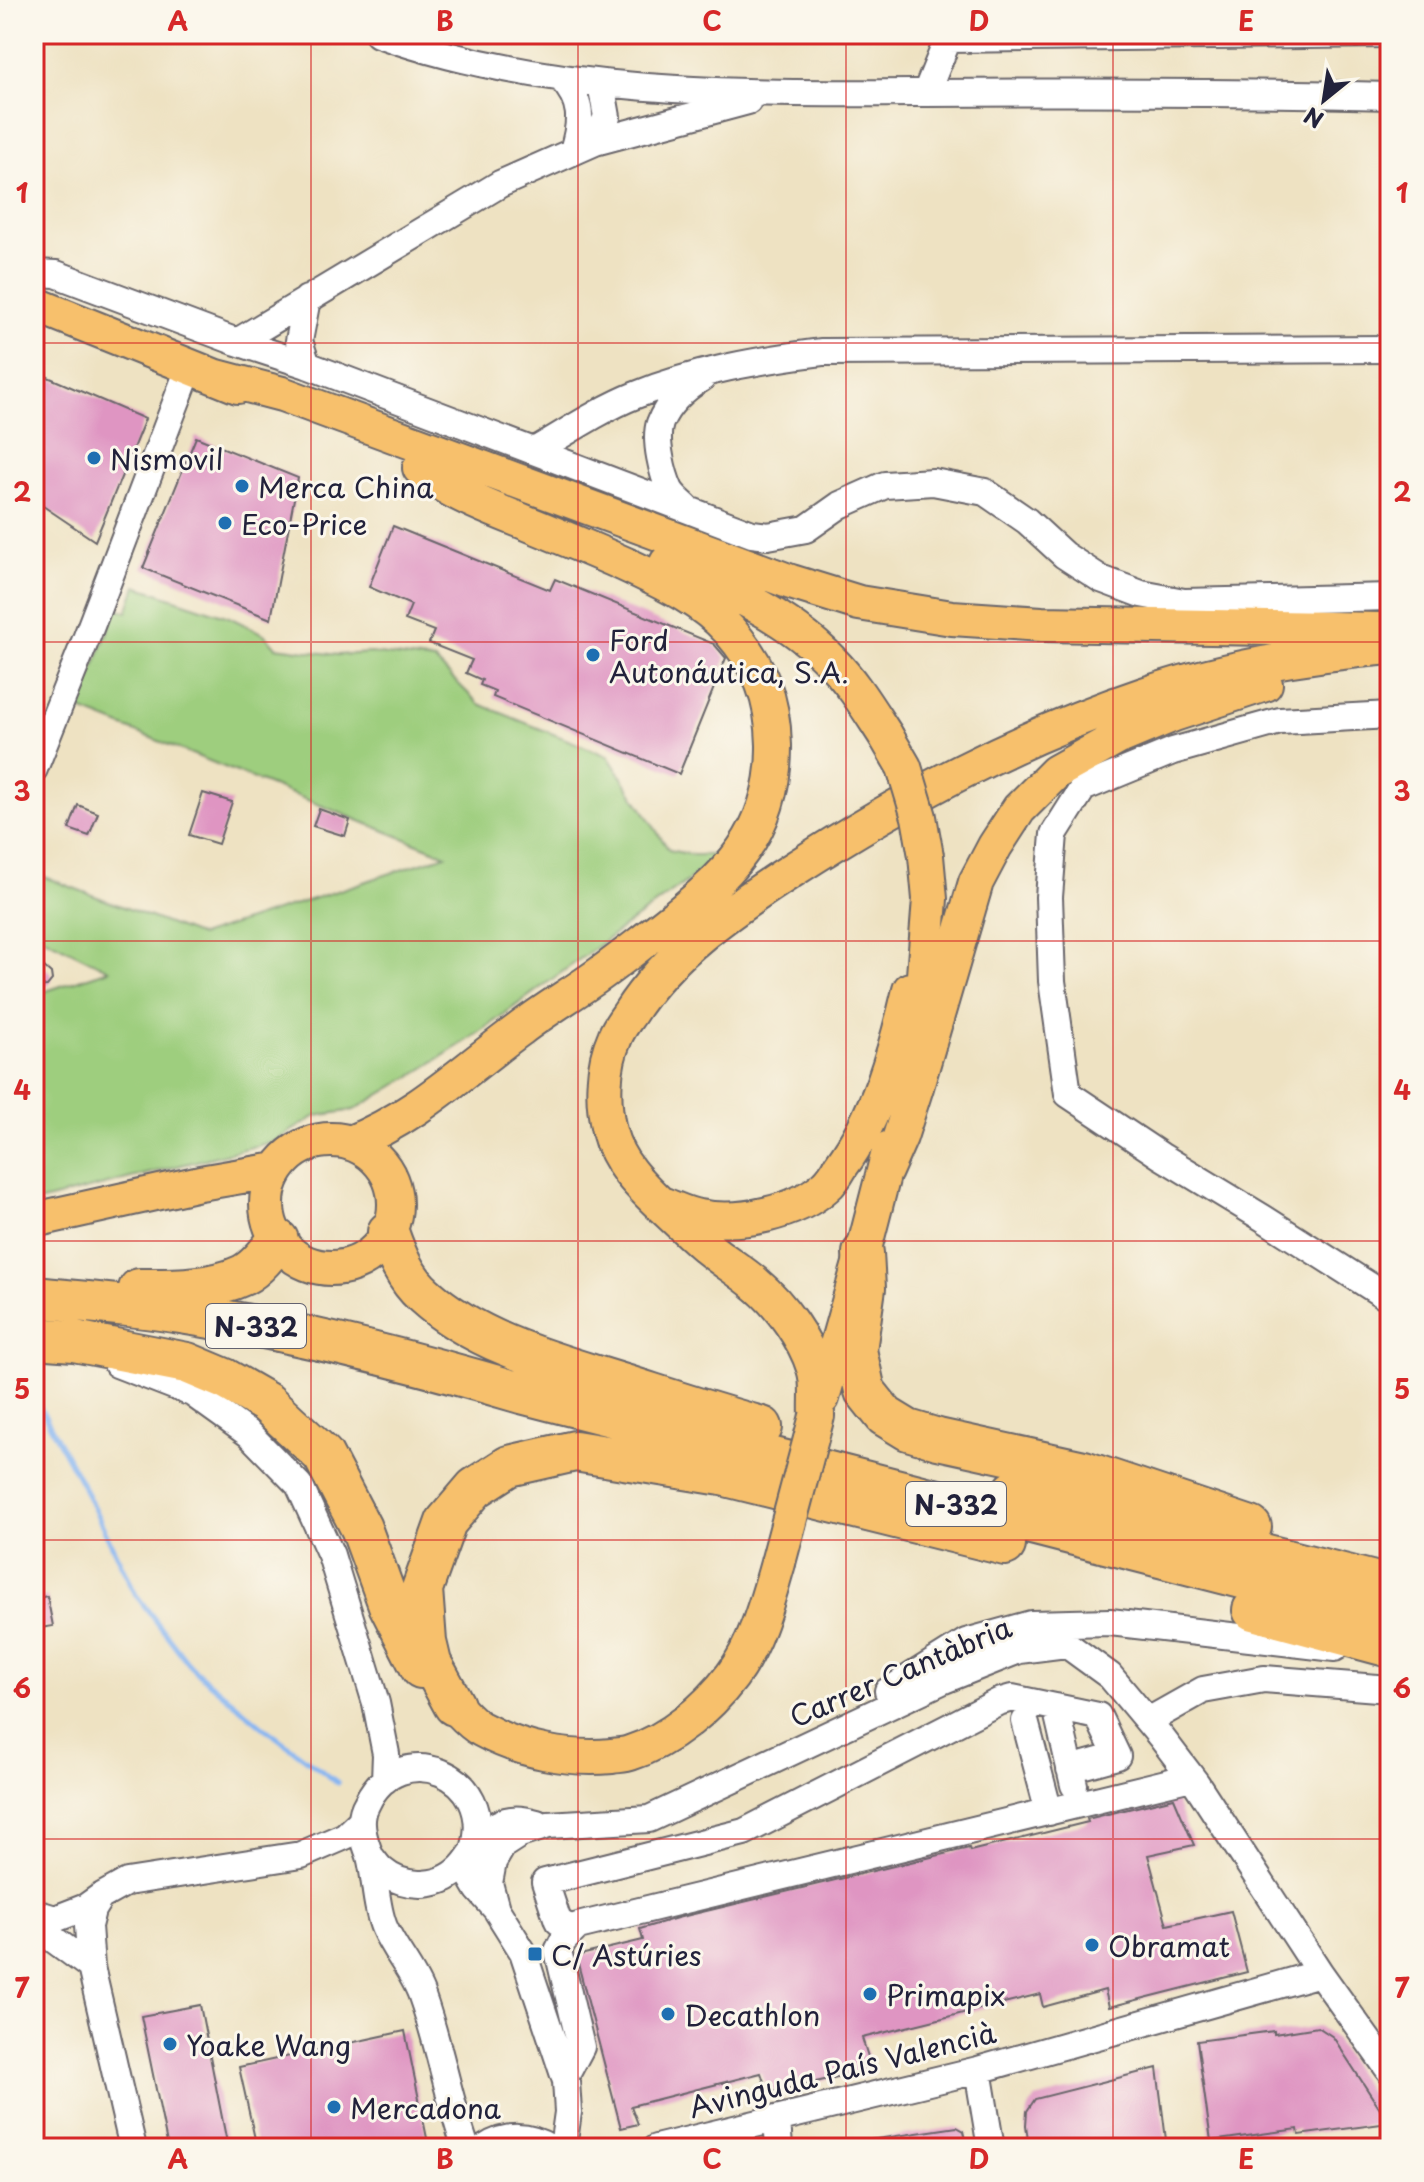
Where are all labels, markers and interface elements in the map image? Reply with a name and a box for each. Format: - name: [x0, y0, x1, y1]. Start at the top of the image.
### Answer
- text: A: [168, 1, 188, 40]
- text: B: [436, 1, 454, 40]
- text: C: [702, 1, 722, 40]
- text: D: [969, 1, 989, 40]
- text: E: [1238, 1, 1254, 40]
- north arrow: [1284, 60, 1364, 140]
- text: N: [1297, 100, 1329, 137]
- text: 1: [16, 173, 28, 212]
- text: 1: [1396, 173, 1408, 212]
- place label: Nismovil: [110, 437, 223, 480]
- marker: Nismovil: [85, 449, 103, 467]
- place label: Merca China: [258, 465, 434, 508]
- text: 2: [13, 472, 31, 511]
- text: 2: [1393, 472, 1411, 511]
- marker: Merca China: [233, 477, 251, 495]
- place label: Eco-Price: [241, 502, 367, 545]
- marker: Eco-Price: [216, 514, 234, 532]
- place label: Ford Autonáutica, S.A.: [609, 618, 849, 693]
- marker: Ford Autonáutica, S.A.: [584, 646, 602, 664]
- text: 3: [13, 771, 31, 810]
- text: 3: [1393, 771, 1411, 810]
- text: 4: [13, 1070, 31, 1109]
- text: 4: [1393, 1070, 1411, 1109]
- road number: N-332: [206, 1304, 306, 1348]
- text: 5: [14, 1369, 30, 1408]
- text: 5: [1394, 1369, 1410, 1408]
- road number: N-332: [906, 1482, 1006, 1526]
- street label: Carrer Cantàbria: [782, 1605, 1018, 1737]
- text: 6: [13, 1668, 31, 1707]
- text: 6: [1393, 1668, 1411, 1707]
- place label: Obramat: [1108, 1924, 1230, 1967]
- place label: C/ Astúries: [551, 1933, 702, 1976]
- marker: Obramat: [1083, 1936, 1101, 1954]
- marker: C/ Astúries: [526, 1945, 544, 1963]
- text: 7: [15, 1968, 30, 2007]
- text: 7: [1395, 1968, 1410, 2007]
- place label: Primapix: [886, 1973, 1005, 2016]
- marker: Primapix: [861, 1985, 879, 2003]
- place label: Decathlon: [684, 1993, 820, 2036]
- marker: Decathlon: [659, 2005, 677, 2023]
- street label: Avinguda País Valencià: [684, 2010, 1001, 2128]
- place label: Yoake Wang: [186, 2023, 351, 2066]
- marker: Yoake Wang: [161, 2035, 179, 2053]
- place label: Mercadona: [350, 2086, 502, 2129]
- marker: Mercadona: [325, 2098, 343, 2116]
- text: A: [168, 2139, 188, 2178]
- text: B: [436, 2139, 454, 2178]
- text: C: [702, 2139, 722, 2178]
- text: D: [969, 2139, 989, 2178]
- text: E: [1238, 2139, 1254, 2178]

